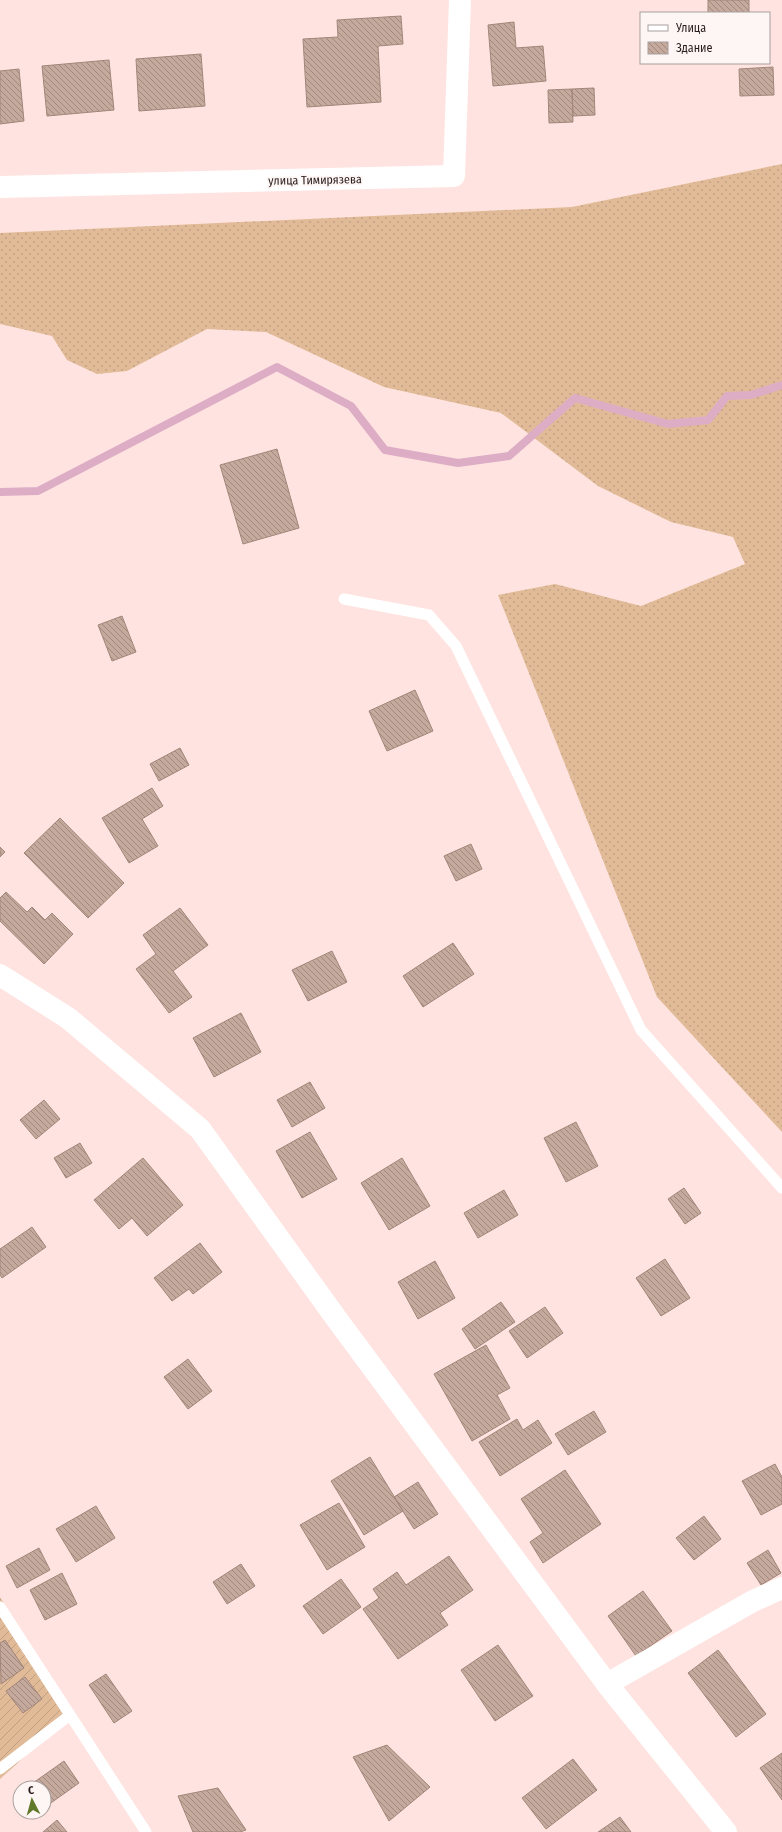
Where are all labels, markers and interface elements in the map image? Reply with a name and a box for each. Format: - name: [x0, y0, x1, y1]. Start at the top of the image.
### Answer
- legend: [640, 12, 770, 64]
- text: Улица: [675, 21, 706, 35]
- text: Здание: [676, 41, 712, 55]
- street label: улица Тимирязева: [268, 172, 362, 188]
- north arrow: [12, 1780, 52, 1820]
- text: С: [27, 1784, 35, 1797]

